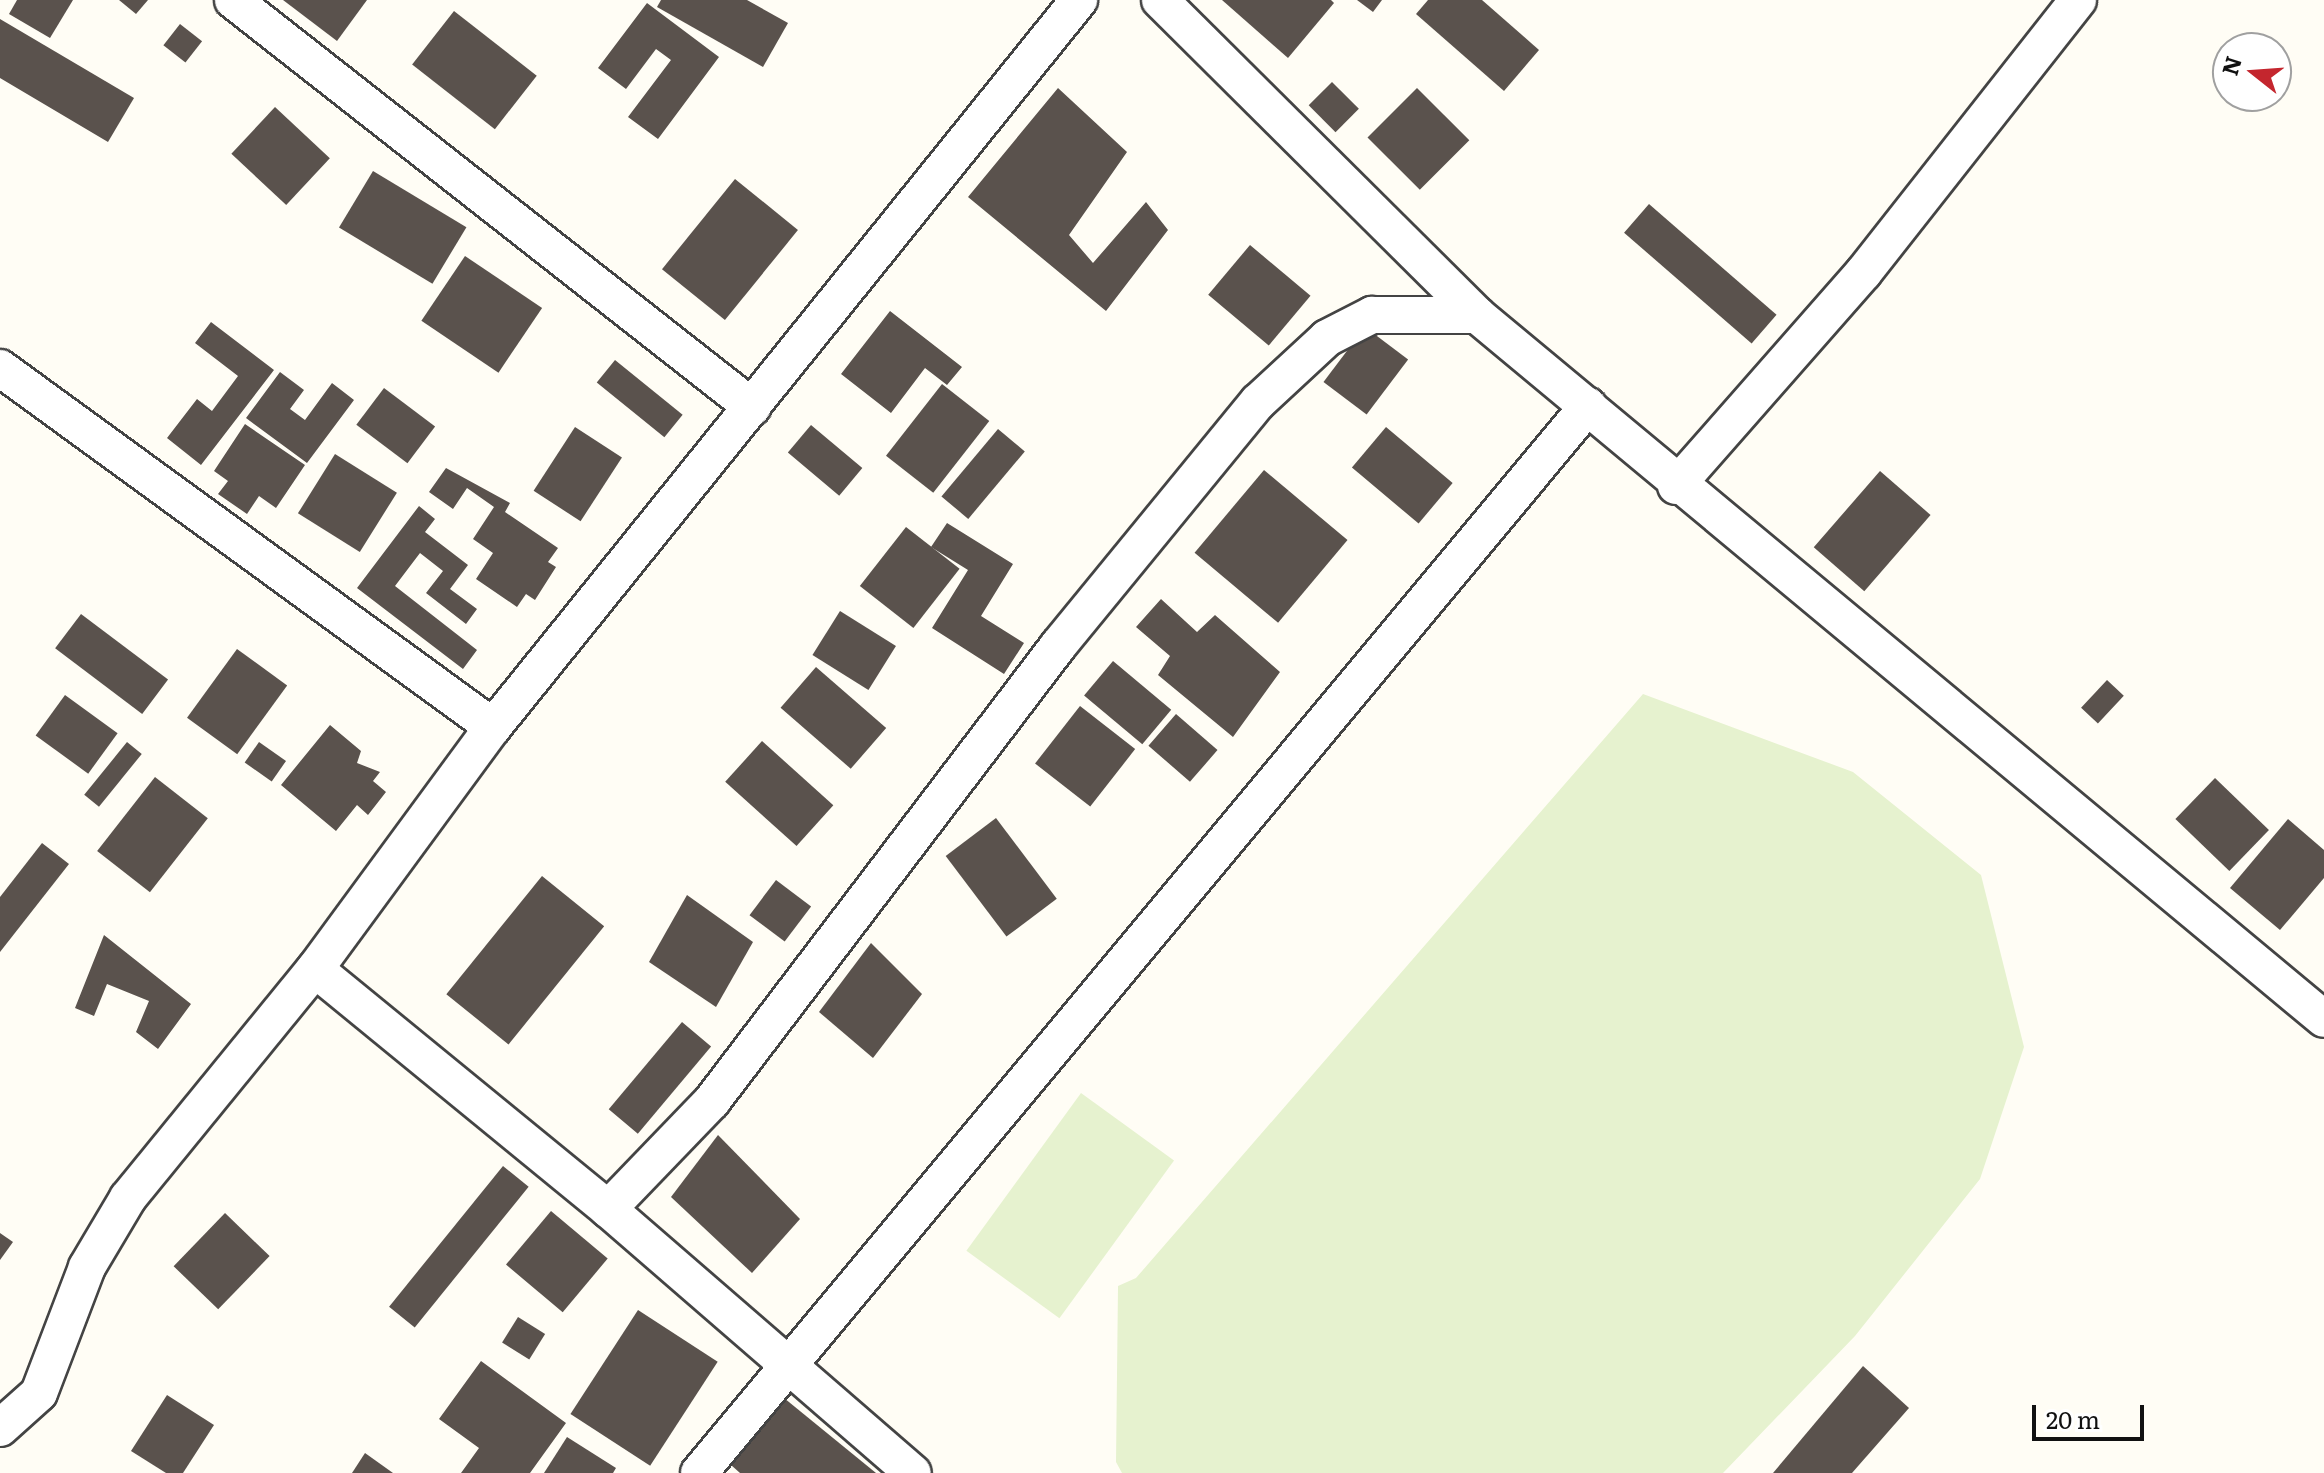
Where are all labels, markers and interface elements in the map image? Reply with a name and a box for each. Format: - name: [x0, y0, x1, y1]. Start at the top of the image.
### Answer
- north arrow: [2212, 32, 2292, 112]
- text: N: [2212, 52, 2249, 79]
- scale bar: [2036, 1389, 2148, 1439]
- text: 20 m: [2046, 1401, 2100, 1436]

